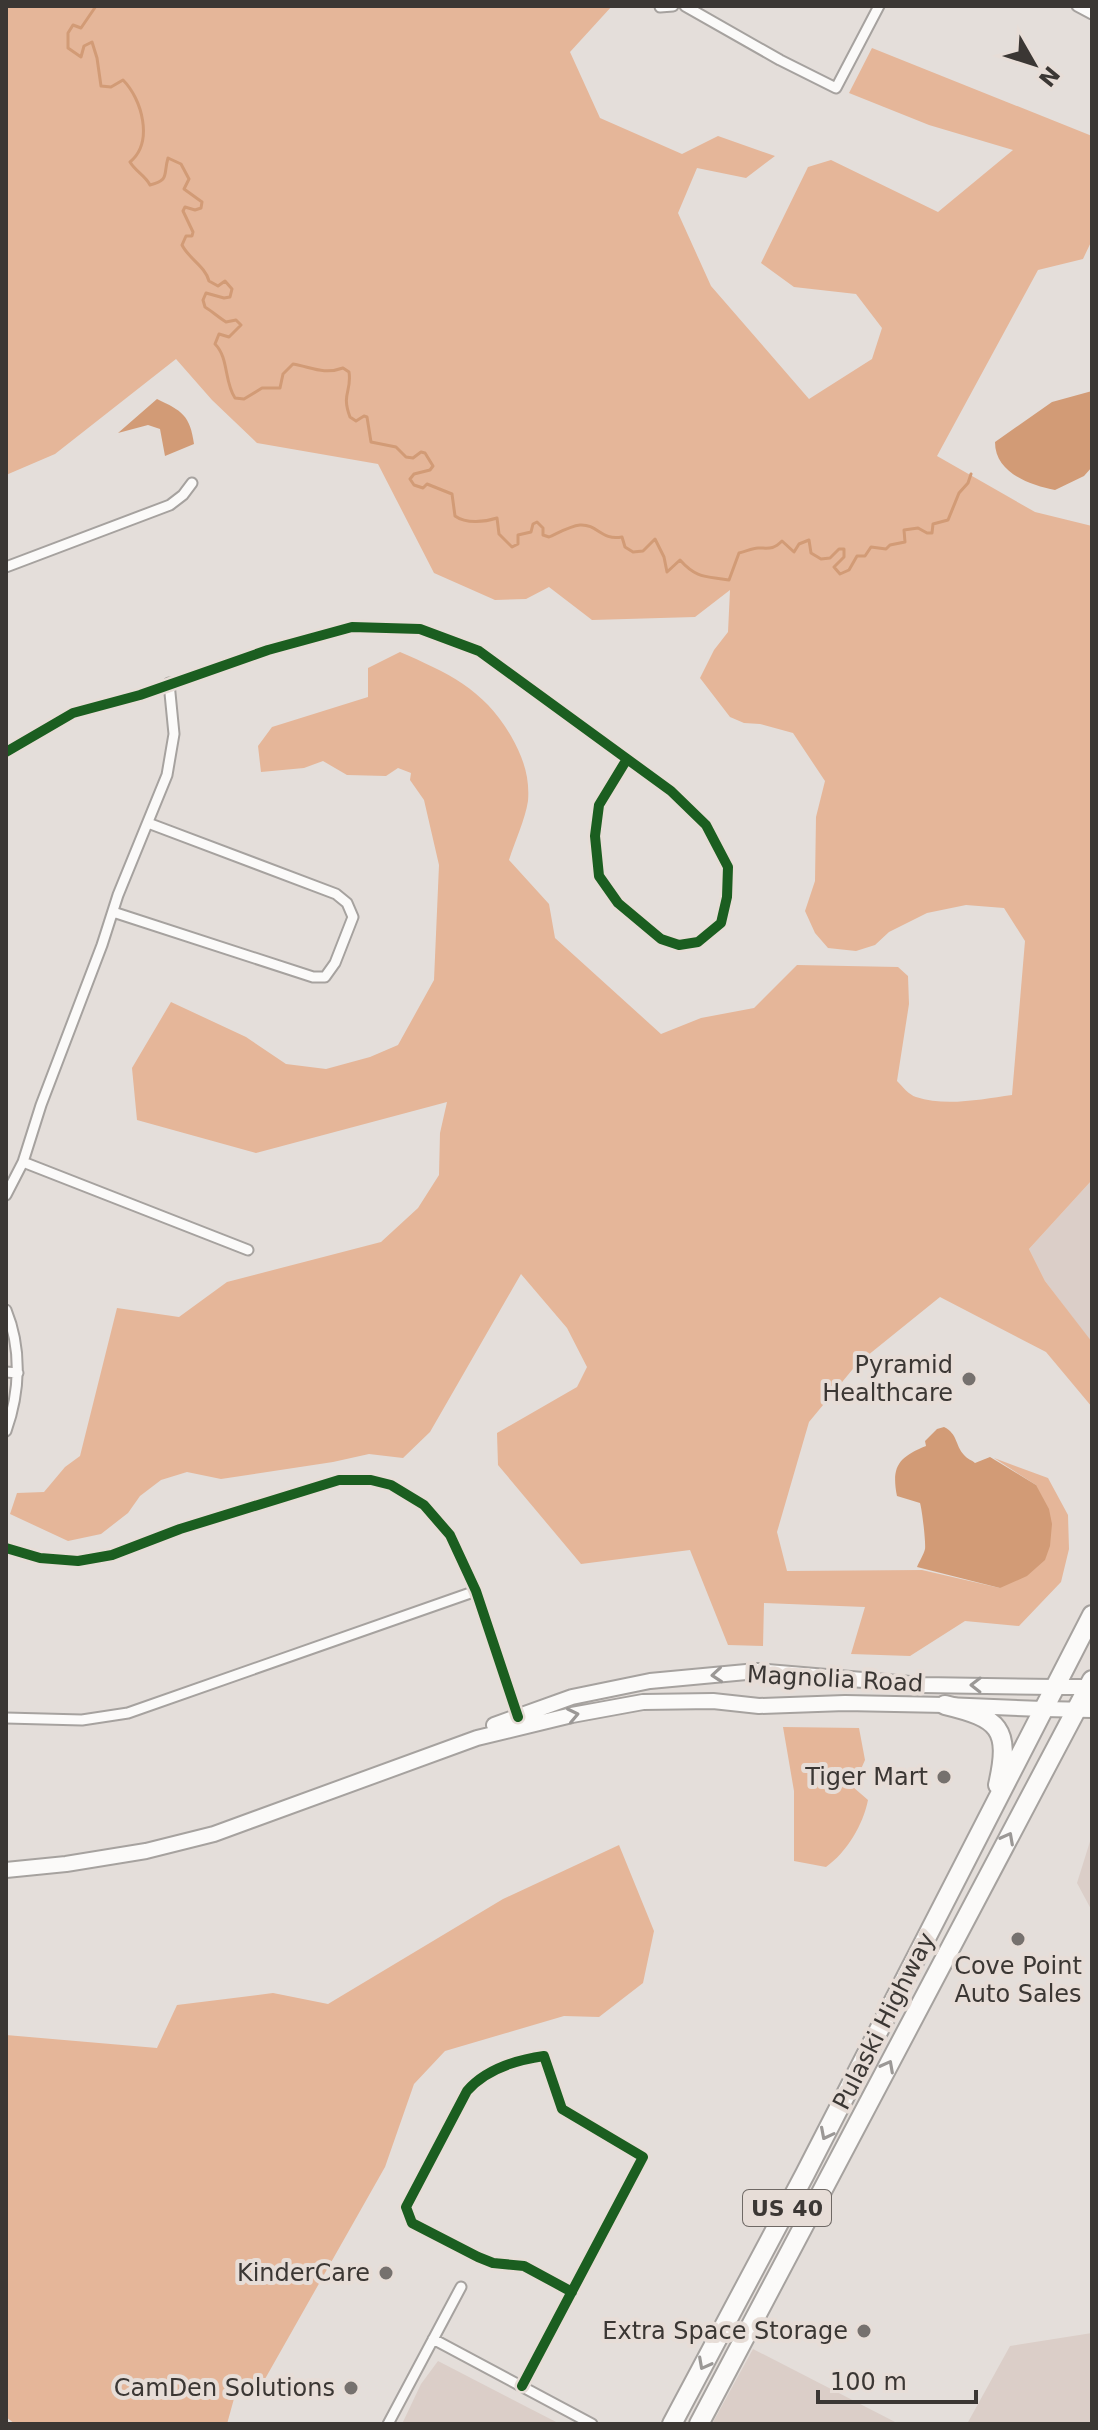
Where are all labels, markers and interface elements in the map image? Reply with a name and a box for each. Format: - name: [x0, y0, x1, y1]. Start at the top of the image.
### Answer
- north arrow: [994, 24, 1074, 104]
- text: N: [1034, 61, 1065, 91]
- place label: Pyramid Healthcare: [822, 1351, 953, 1407]
- marker: Pyramid Healthcare: [960, 1370, 978, 1388]
- street label: Magnolia Road: [746, 1660, 924, 1698]
- one-way arrow: [710, 1666, 723, 1683]
- one-way arrow: [969, 1677, 982, 1694]
- one-way arrow: [566, 1707, 579, 1724]
- place label: Tiger Mart: [804, 1763, 928, 1791]
- marker: Tiger Mart: [935, 1768, 953, 1786]
- one-way arrow: [999, 1832, 1014, 1846]
- street label: Pulaski Highway: [827, 1928, 941, 2114]
- marker: Cove Point Auto Sales: [1009, 1930, 1027, 1948]
- place label: Cove Point Auto Sales: [954, 1952, 1082, 2008]
- one-way arrow: [878, 2059, 893, 2074]
- one-way arrow: [820, 2125, 836, 2140]
- road number: US 40: [743, 2190, 831, 2226]
- place label: KinderCare: [237, 2259, 370, 2287]
- marker: KinderCare: [377, 2264, 395, 2282]
- place label: Extra Space Storage: [602, 2317, 848, 2345]
- marker: Extra Space Storage: [855, 2322, 873, 2340]
- scale bar: [818, 2354, 976, 2404]
- one-way arrow: [698, 2355, 714, 2369]
- text: 100 m: [830, 2368, 907, 2396]
- place label: CamDen Solutions: [114, 2374, 335, 2402]
- marker: CamDen Solutions: [342, 2379, 360, 2397]

